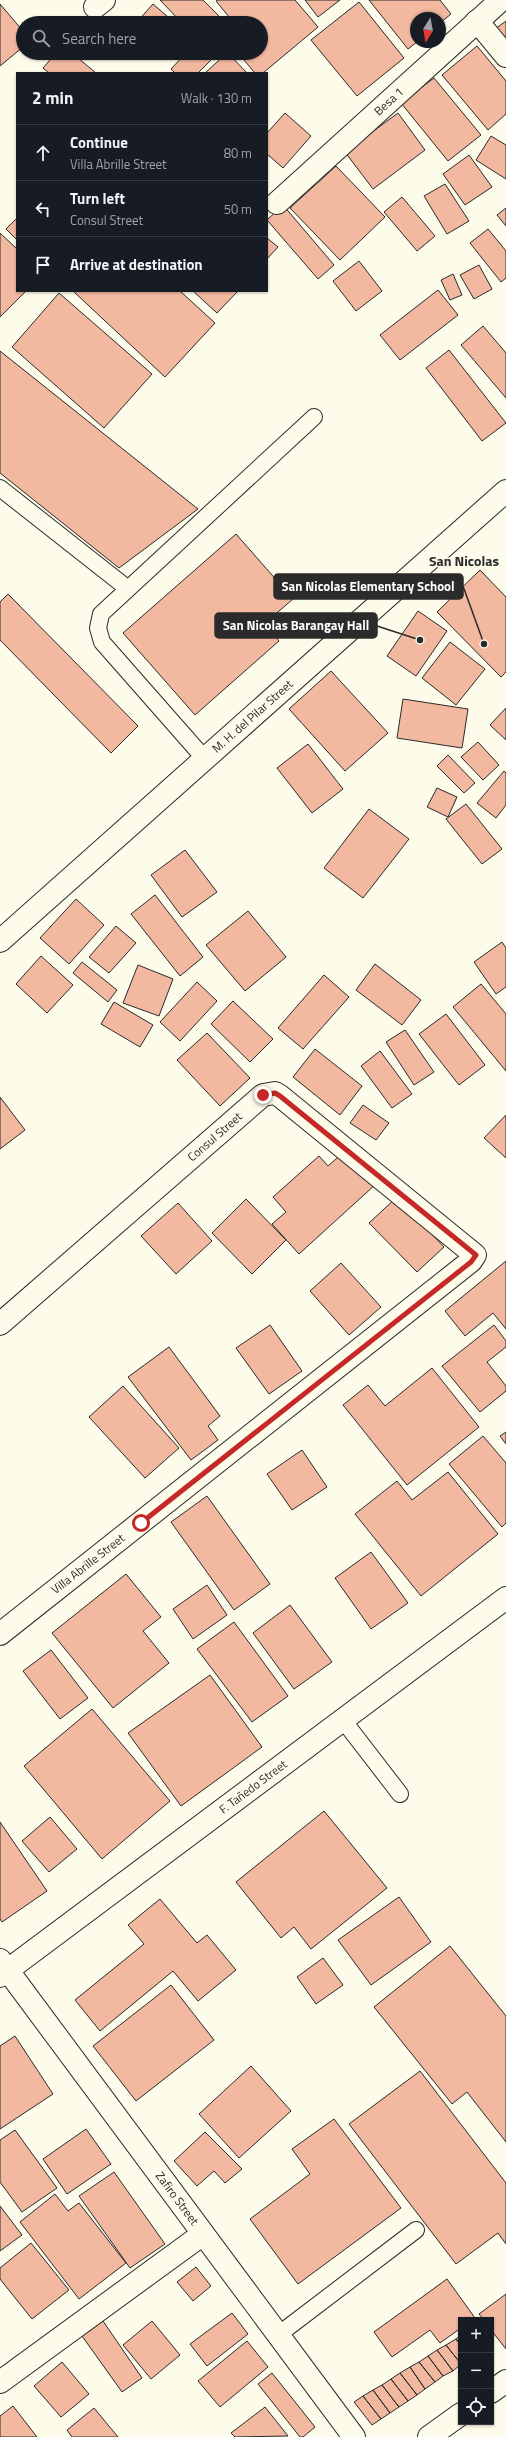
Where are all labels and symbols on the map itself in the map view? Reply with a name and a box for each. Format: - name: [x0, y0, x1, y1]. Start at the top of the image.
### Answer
- north arrow: [410, 12, 446, 48]
- street label: Besa 1: [369, 83, 408, 120]
- district label: San Nicolas: [429, 550, 499, 571]
- callout: San Nicolas Elementary School: [274, 574, 463, 599]
- text: San Nicolas Elementary School: [282, 576, 454, 596]
- callout: San Nicolas Barangay Hall: [215, 613, 377, 638]
- text: San Nicolas Barangay Hall: [223, 615, 369, 635]
- street label: M. H. del Pilar Street: [207, 674, 298, 757]
- route end: [254, 1086, 272, 1104]
- street label: Consul Street: [183, 1107, 247, 1166]
- route start: [132, 1514, 150, 1532]
- street label: Villa Abrille Street: [47, 1528, 129, 1599]
- street label: F. Tañedo Street: [215, 1754, 292, 1818]
- street label: Zafiro Street: [151, 2167, 204, 2230]

